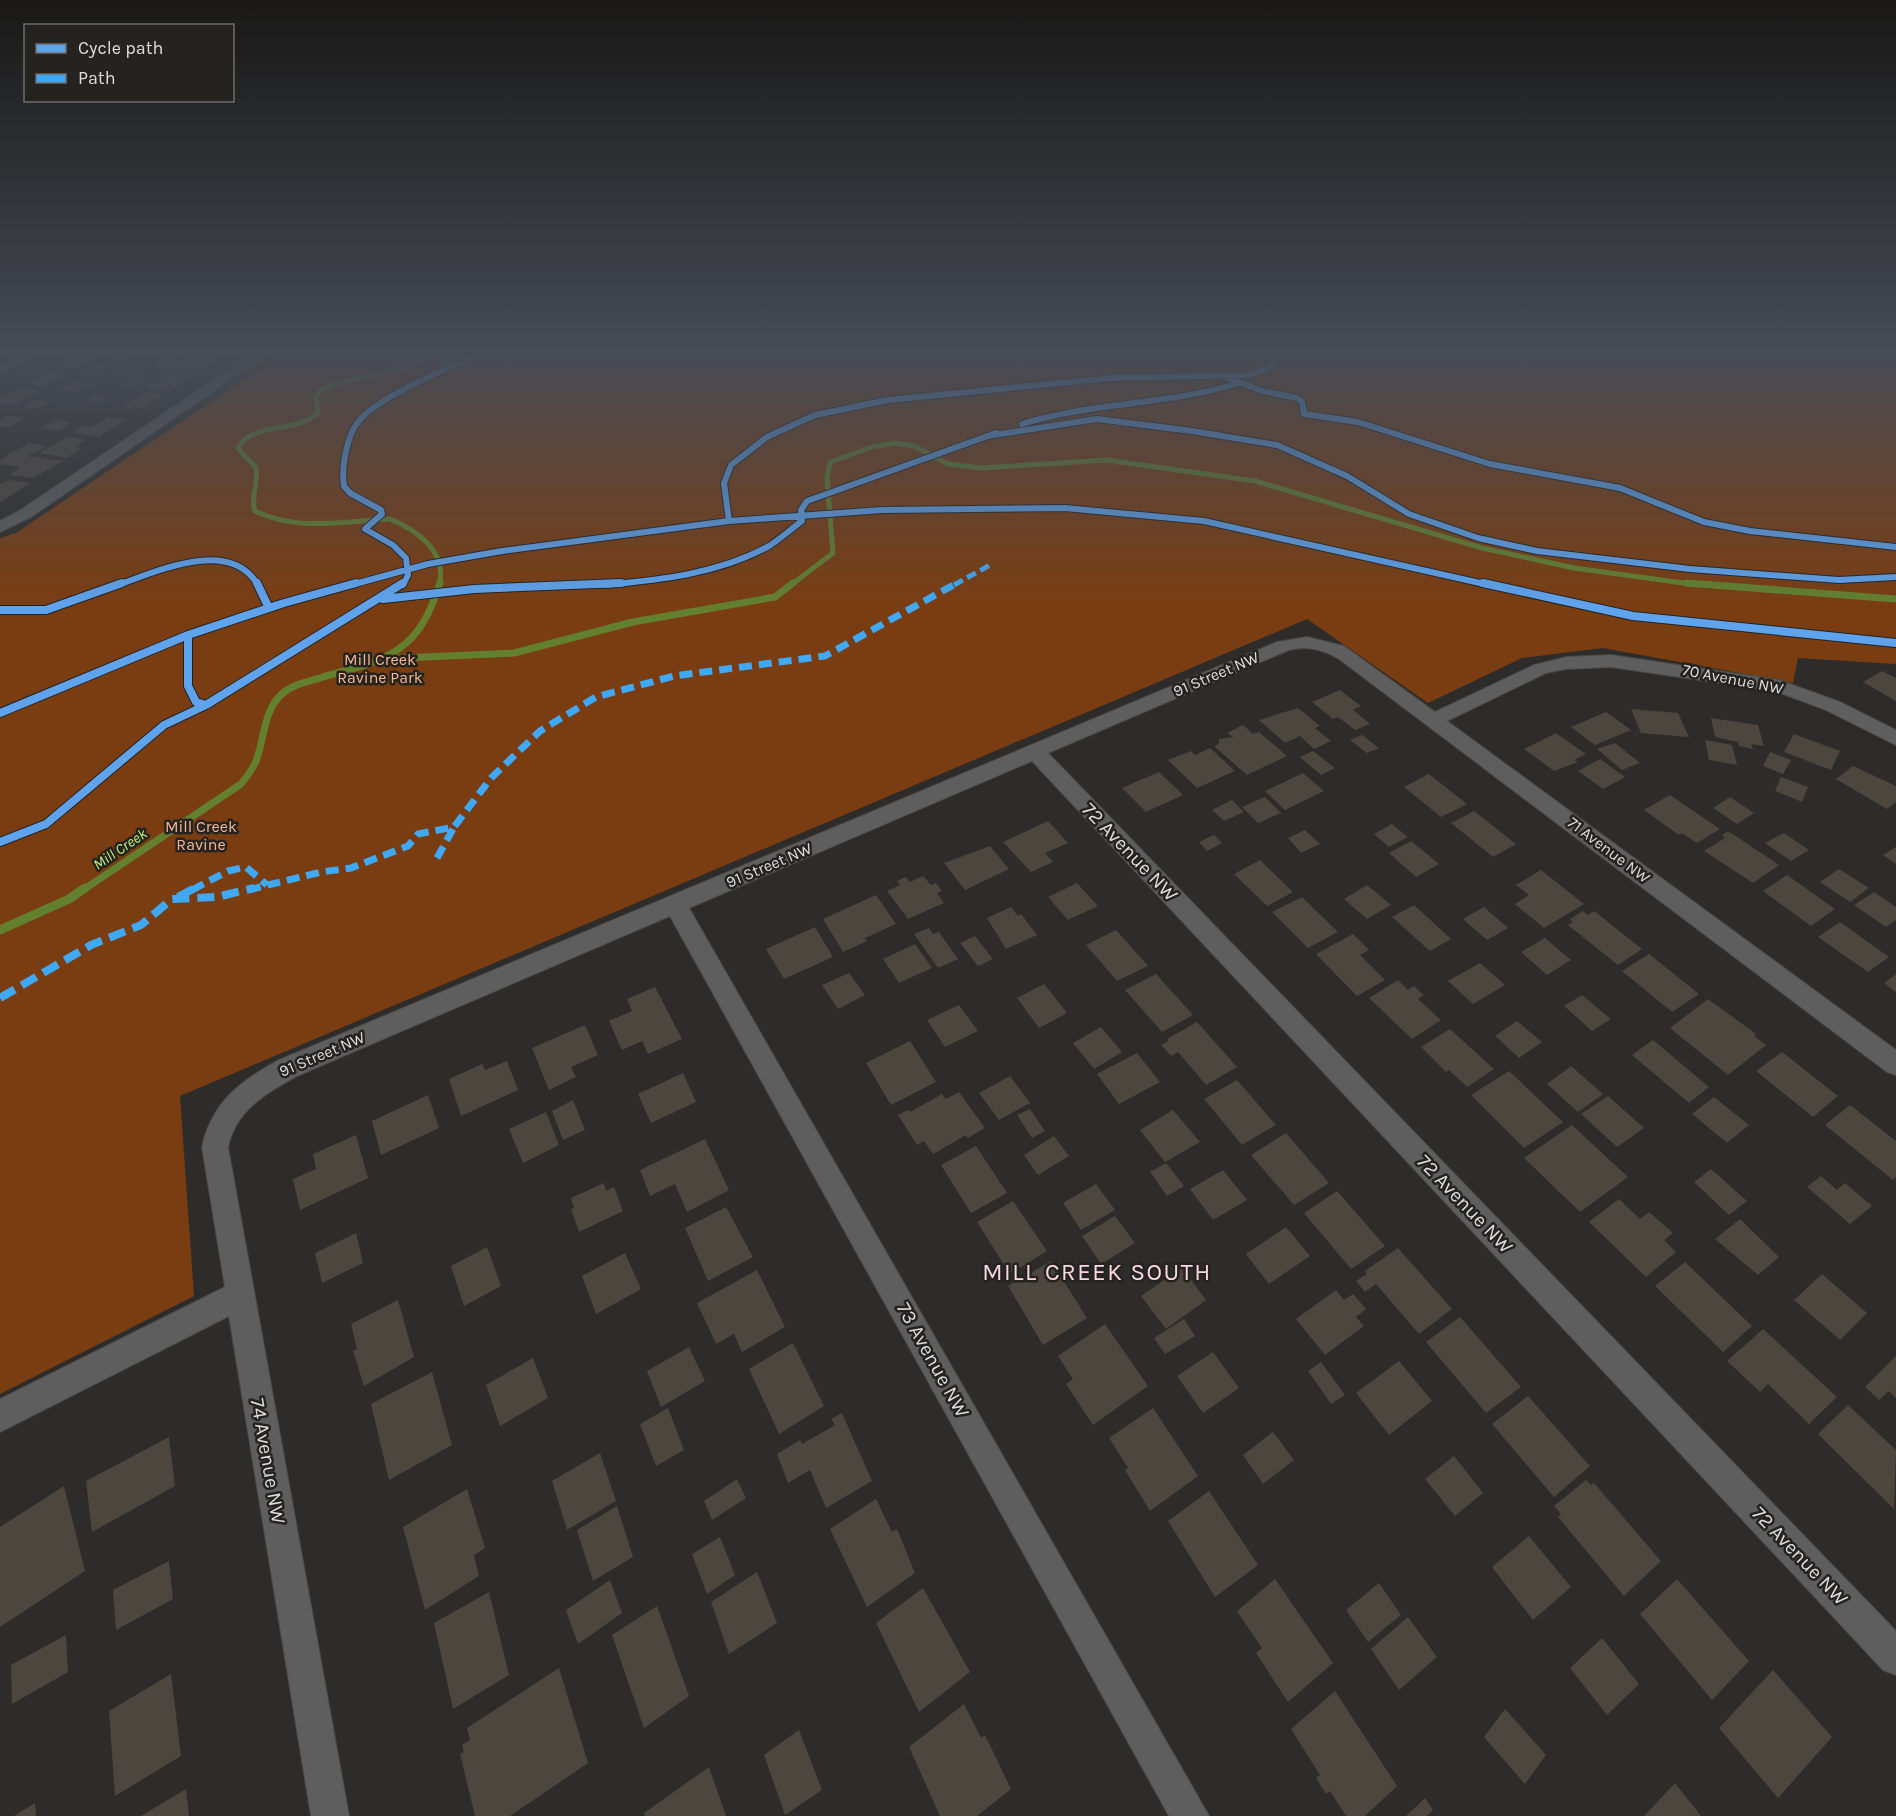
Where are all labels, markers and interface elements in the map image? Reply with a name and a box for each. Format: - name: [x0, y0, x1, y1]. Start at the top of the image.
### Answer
- legend: [24, 24, 234, 102]
- text: Cycle path: [78, 37, 163, 59]
- text: Path: [78, 67, 116, 89]
- street label: 91 Street NW: [1170, 647, 1262, 701]
- park label: Mill Creek Ravine Park: [337, 650, 423, 687]
- street label: 70 Avenue NW: [1681, 660, 1786, 698]
- street label: 72 Avenue NW: [1077, 798, 1183, 906]
- street label: 71 Avenue NW: [1564, 813, 1655, 888]
- park label: Mill Creek Ravine: [165, 817, 237, 854]
- water label: Mill Creek: [90, 824, 151, 874]
- street label: 91 Street NW: [723, 838, 815, 892]
- street label: 91 Street NW: [276, 1027, 368, 1081]
- street label: 72 Avenue NW: [1412, 1150, 1518, 1258]
- district label: MILL CREEK SOUTH: [982, 1258, 1212, 1286]
- street label: 73 Avenue NW: [892, 1298, 974, 1422]
- street label: 74 Avenue NW: [246, 1396, 290, 1526]
- street label: 72 Avenue NW: [1747, 1502, 1853, 1610]

